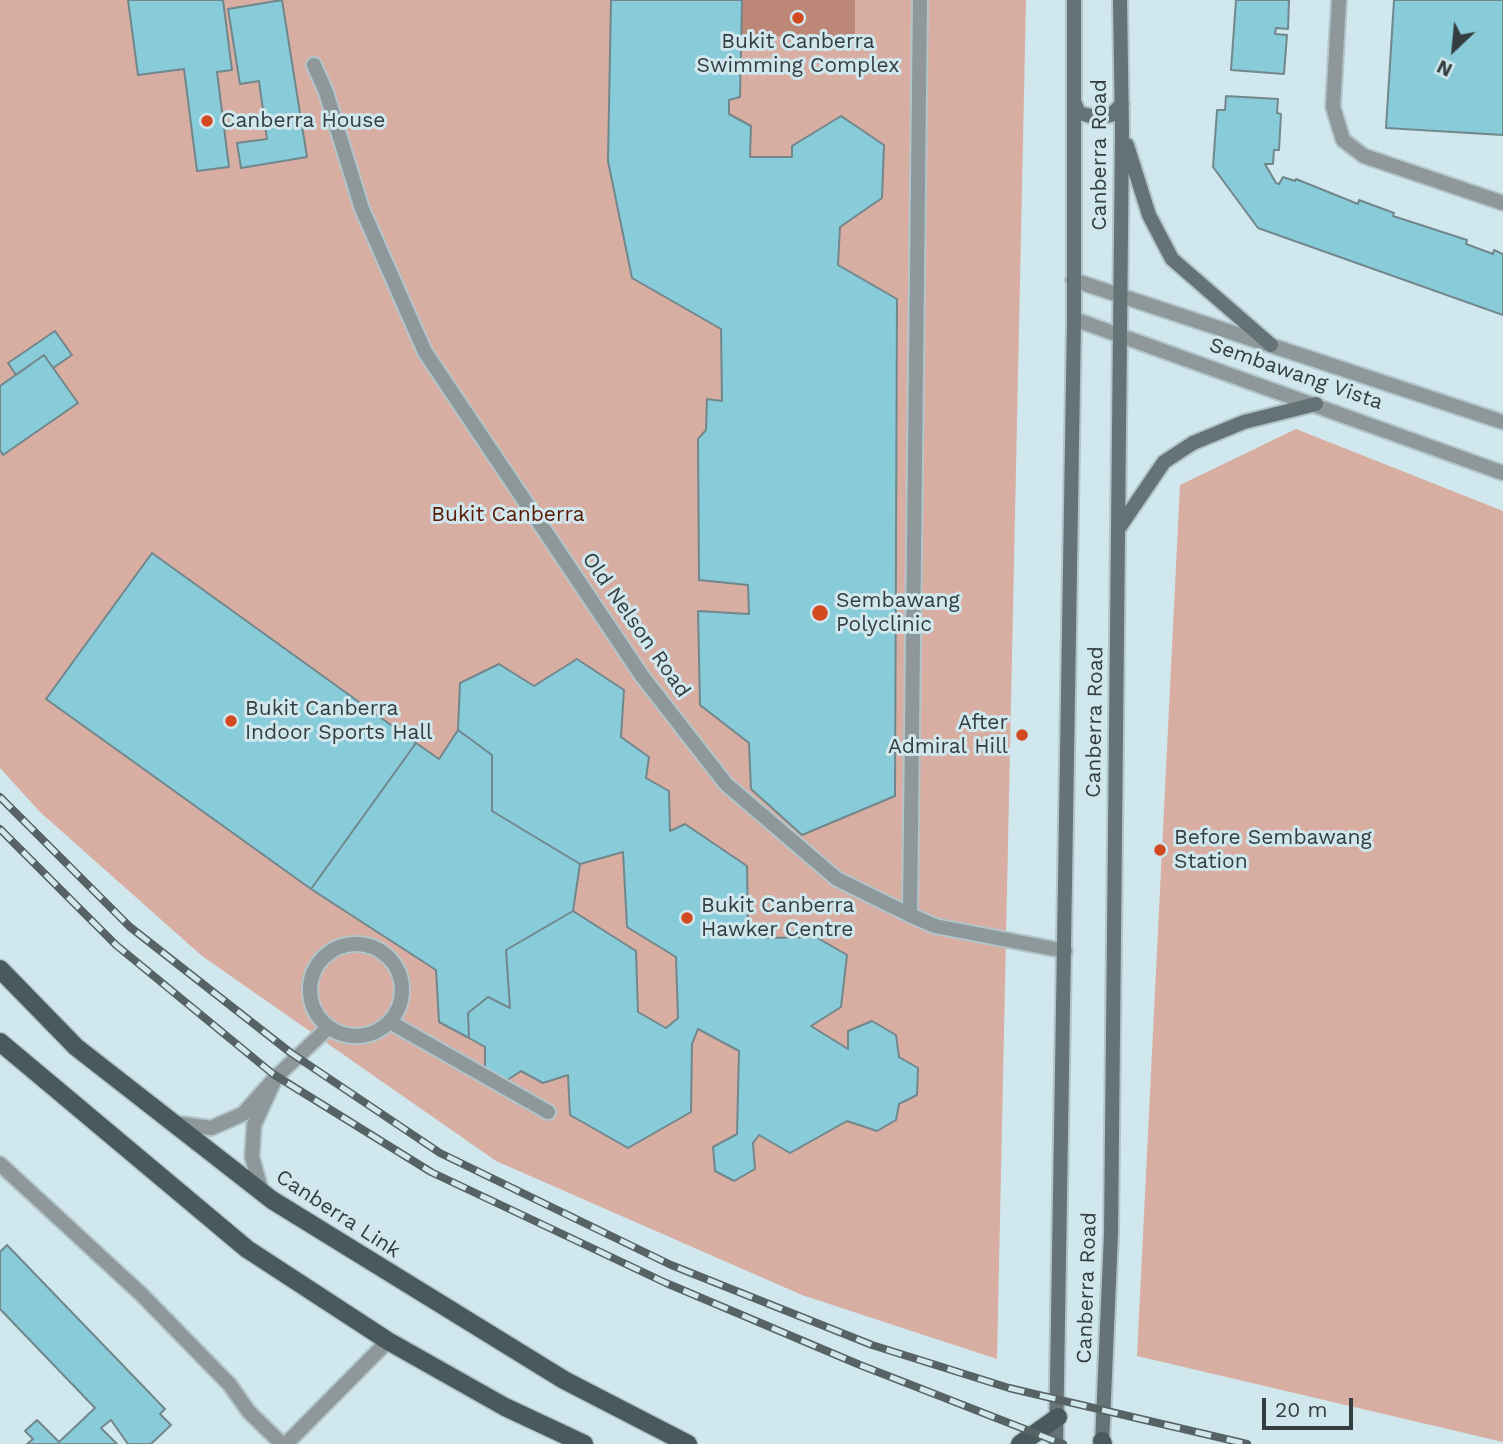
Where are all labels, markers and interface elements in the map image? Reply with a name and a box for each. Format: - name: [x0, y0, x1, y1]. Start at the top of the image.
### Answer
- marker: Bukit Canberra Swimming Complex: [790, 10, 806, 26]
- north arrow: [1419, 14, 1489, 84]
- place label: Bukit Canberra Swimming Complex: [696, 29, 900, 79]
- text: N: [1433, 55, 1456, 82]
- street label: Canberra Road: [1087, 79, 1113, 231]
- place label: Canberra House: [221, 108, 385, 134]
- marker: Canberra House: [199, 113, 215, 129]
- street label: Sembawang Vista: [1206, 332, 1386, 416]
- park label: Bukit Canberra: [431, 502, 585, 528]
- street label: Old Nelson Road: [577, 548, 695, 702]
- place label: Sembawang Polyclinic: [836, 588, 960, 638]
- marker: Sembawang Polyclinic: [810, 603, 830, 623]
- street label: Canberra Road: [1081, 646, 1109, 798]
- place label: Bukit Canberra Indoor Sports Hall: [245, 696, 432, 746]
- place label: After Admiral Hill: [888, 710, 1008, 760]
- marker: Bukit Canberra Indoor Sports Hall: [223, 713, 239, 729]
- marker: After Admiral Hill: [1014, 727, 1030, 743]
- place label: Before Sembawang Station: [1174, 825, 1372, 875]
- marker: Before Sembawang Station: [1152, 842, 1168, 858]
- place label: Bukit Canberra Hawker Centre: [701, 893, 854, 943]
- marker: Bukit Canberra Hawker Centre: [679, 910, 695, 926]
- street label: Canberra Link: [271, 1164, 405, 1264]
- street label: Canberra Road: [1072, 1212, 1102, 1364]
- scale bar: [1265, 1384, 1356, 1428]
- text: 20 m: [1275, 1397, 1327, 1422]

